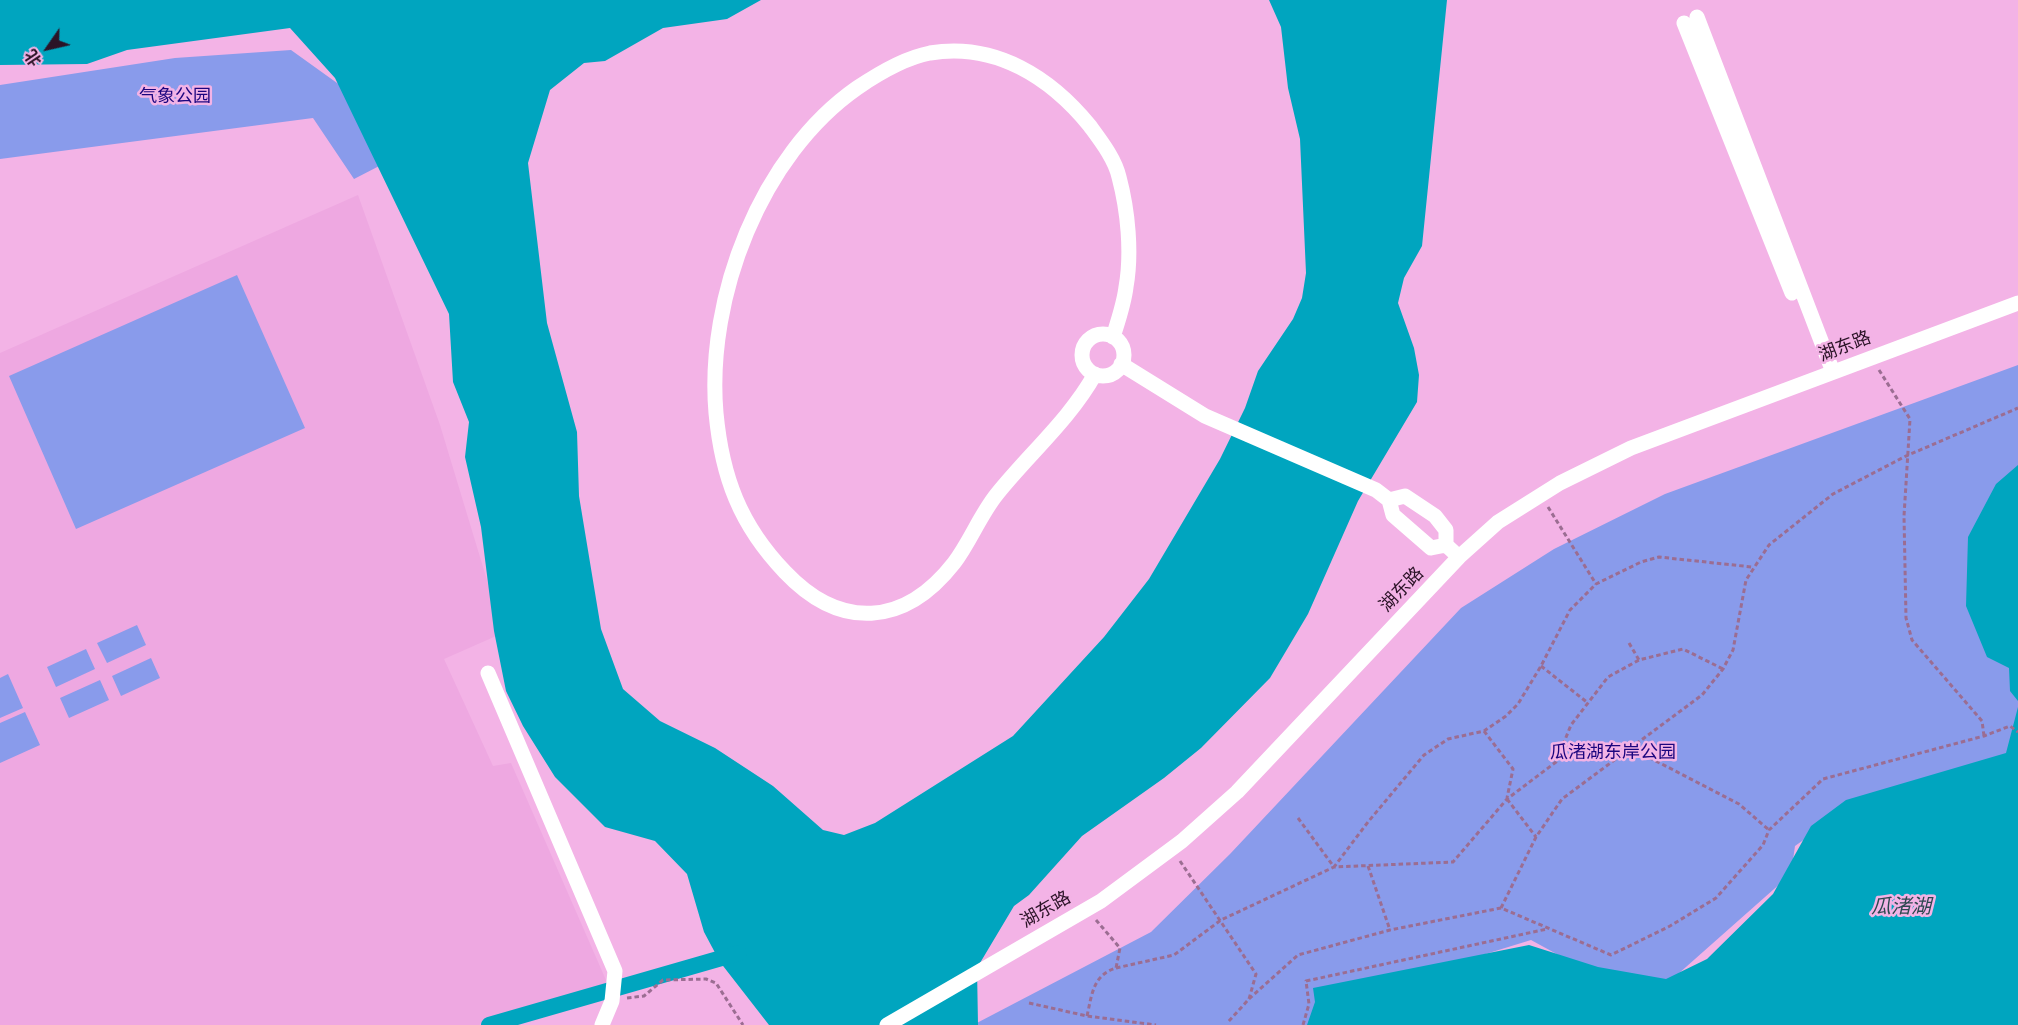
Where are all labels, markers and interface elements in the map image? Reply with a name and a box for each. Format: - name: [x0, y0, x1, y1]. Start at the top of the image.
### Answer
- north arrow: [18, 18, 78, 78]
- text: 北: [19, 45, 47, 71]
- park label: 气象公园: [139, 86, 211, 108]
- street label: 湖东路: [1816, 327, 1874, 367]
- street label: 湖东路: [1375, 563, 1429, 617]
- park label: 瓜渚湖东岸公园: [1550, 742, 1676, 764]
- street label: 湖东路: [1017, 887, 1075, 933]
- water label: 瓜渚湖: [1871, 896, 1931, 920]

